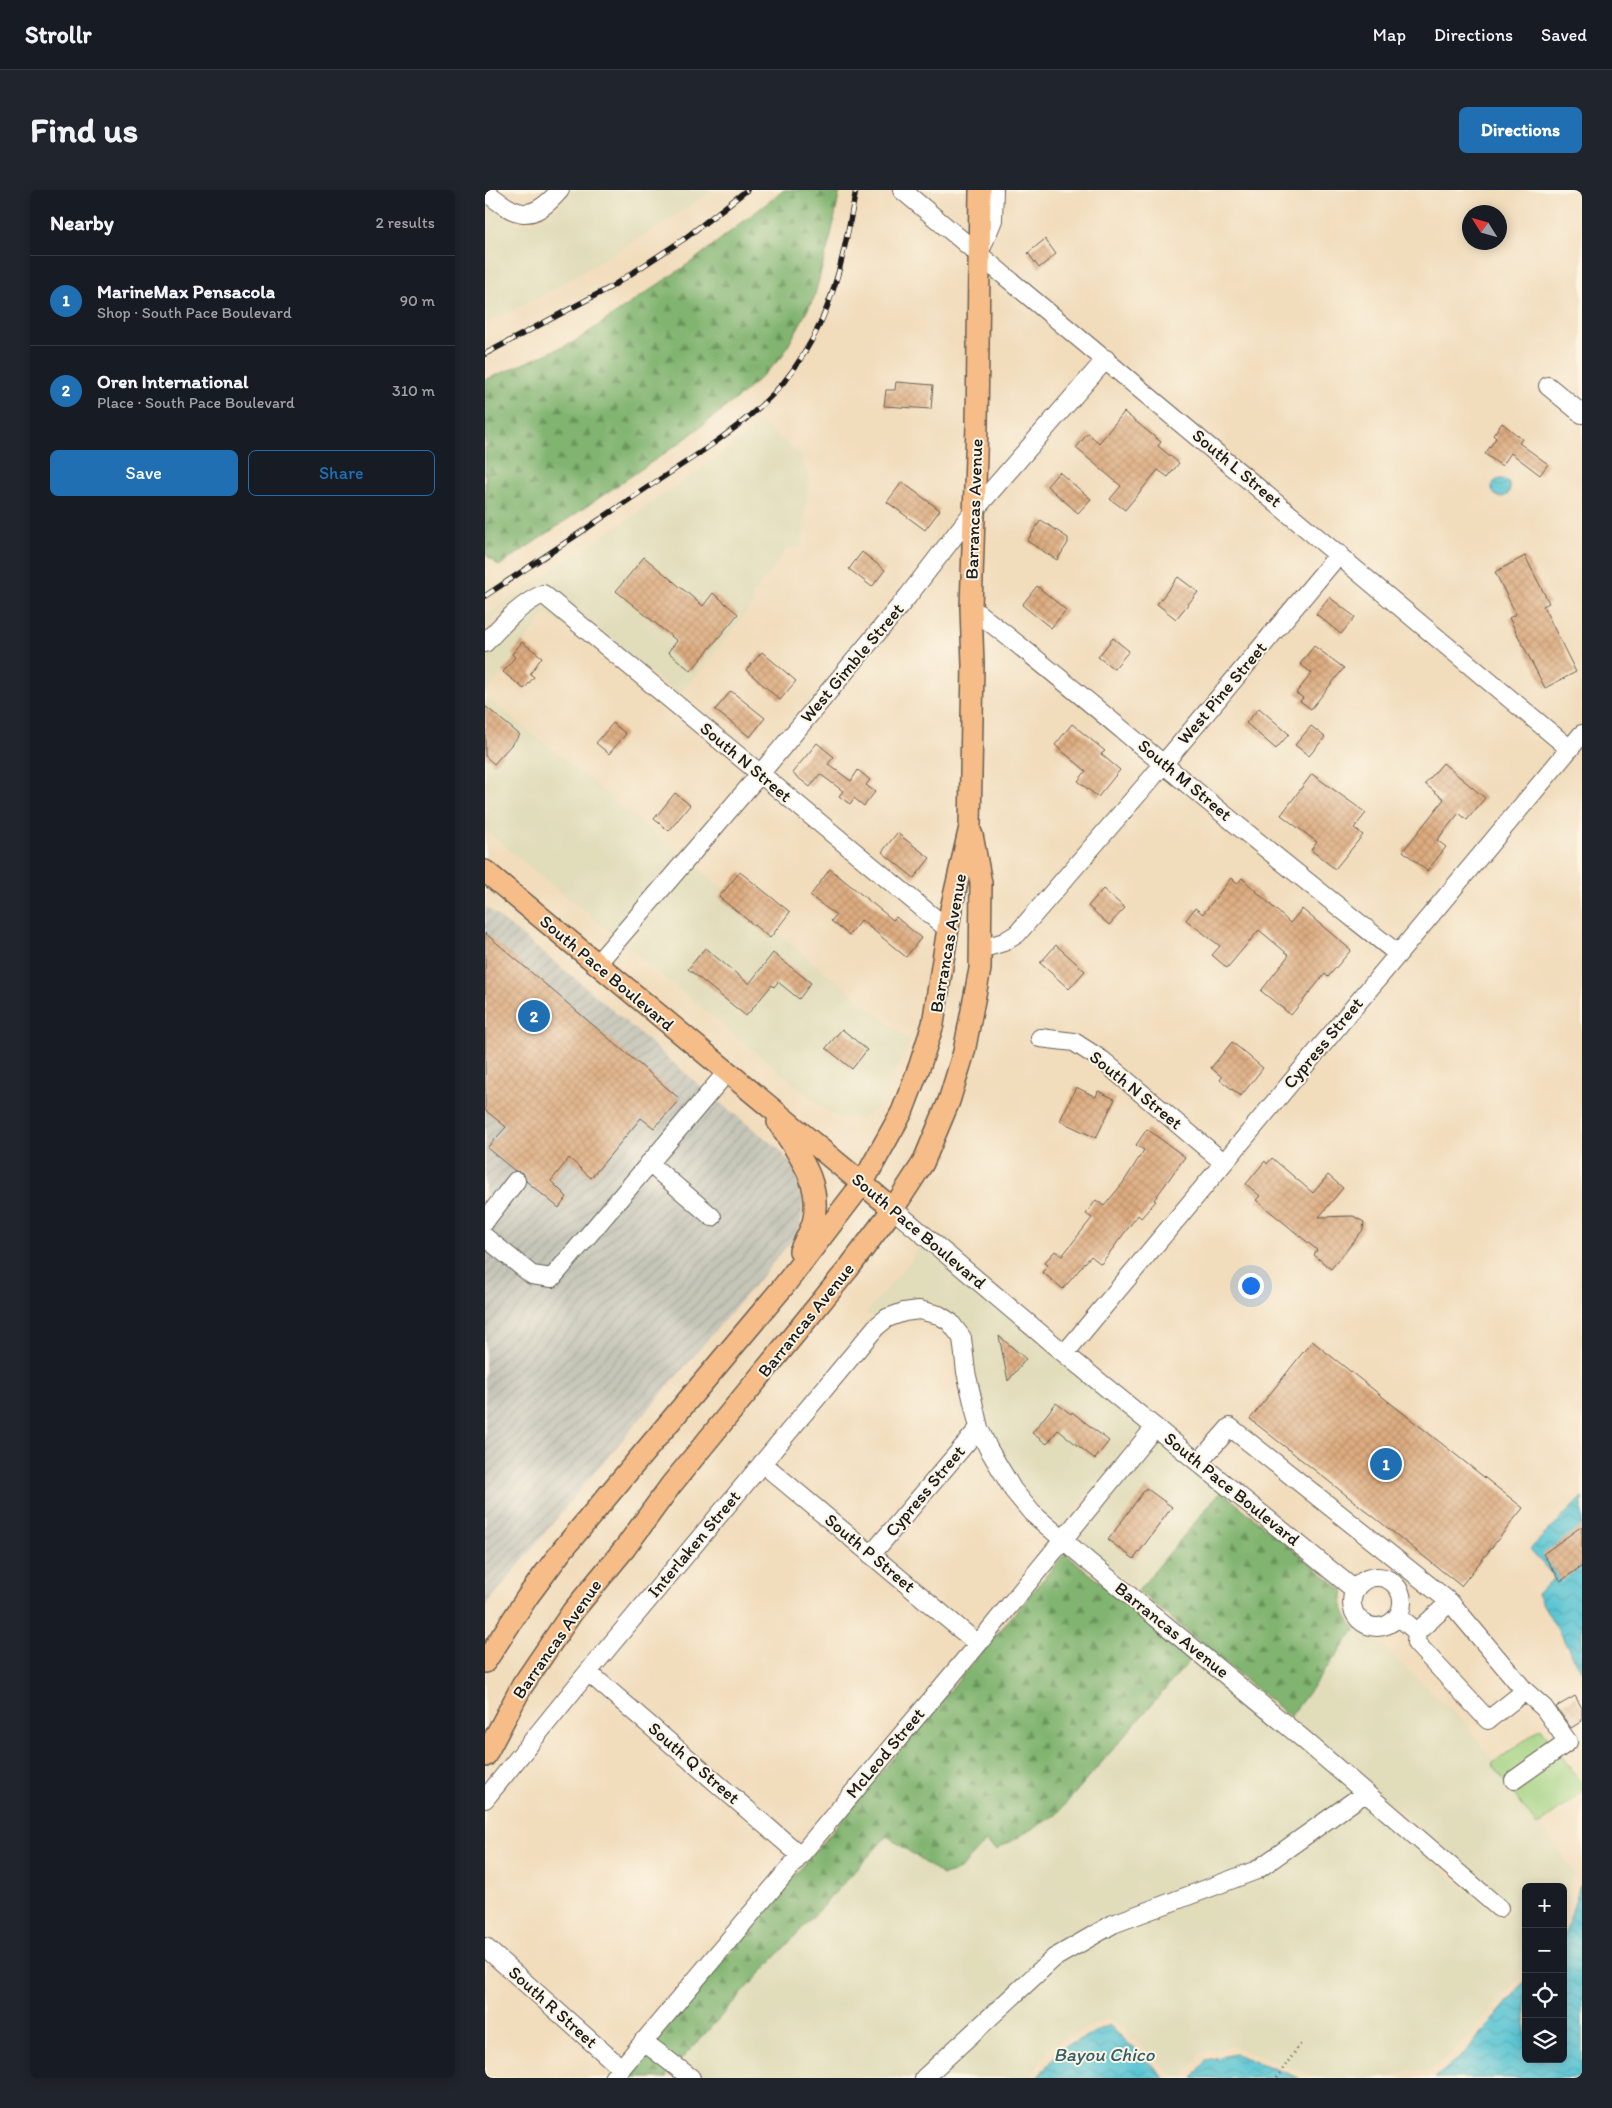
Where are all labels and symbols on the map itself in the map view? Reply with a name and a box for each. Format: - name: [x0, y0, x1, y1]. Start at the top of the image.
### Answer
- north arrow: [1462, 205, 1507, 250]
- street label: South L Street: [1188, 424, 1286, 512]
- street label: Barrancas Avenue: [961, 438, 987, 580]
- street label: West Gimble Street: [796, 598, 909, 727]
- street label: West Pine Street: [1173, 637, 1272, 749]
- street label: South N Street: [696, 717, 797, 807]
- street label: South M Street: [1134, 734, 1237, 826]
- street label: Barrancas Avenue: [925, 872, 971, 1014]
- street label: South Pace Boulevard: [535, 910, 679, 1036]
- street label: Cypress Street: [1278, 993, 1368, 1093]
- pin: 2: [518, 997, 550, 1035]
- street label: South N Street: [1085, 1046, 1187, 1134]
- street label: South Pace Boulevard: [847, 1168, 991, 1294]
- street label: Barrancas Avenue: [753, 1258, 859, 1382]
- your location: [1238, 1273, 1264, 1299]
- street label: South Pace Boulevard: [1159, 1427, 1305, 1551]
- street label: Cypress Street: [880, 1441, 970, 1541]
- pin: 1: [1370, 1445, 1402, 1483]
- street label: Interlaken Street: [643, 1486, 745, 1602]
- street label: South P Street: [820, 1509, 920, 1597]
- street label: Barrancas Avenue: [508, 1575, 606, 1703]
- street label: Barrancas Avenue: [1110, 1577, 1234, 1683]
- street label: McLeod Street: [841, 1703, 929, 1803]
- street label: South Q Street: [644, 1717, 744, 1809]
- street label: South R Street: [504, 1961, 602, 2053]
- water label: Bayou Chico: [1054, 2043, 1156, 2066]

